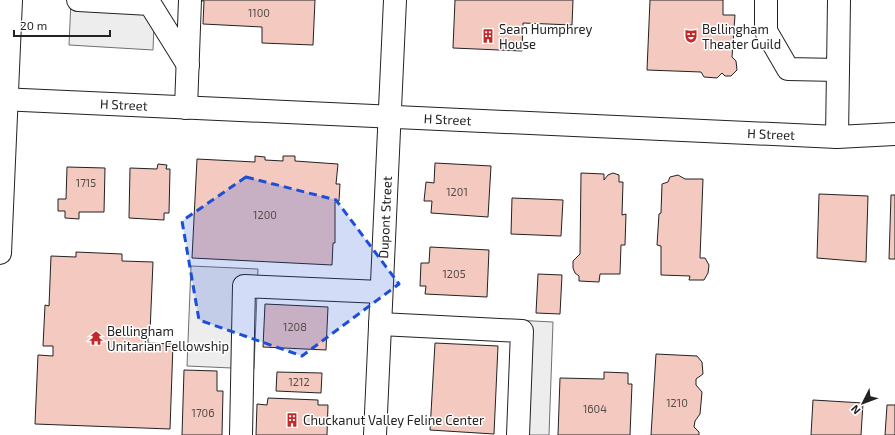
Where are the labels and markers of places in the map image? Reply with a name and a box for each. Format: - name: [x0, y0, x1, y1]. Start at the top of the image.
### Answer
- place label: Sean Humphrey House: [499, 21, 592, 52]
- place label: Bellingham Theater Guild: [702, 21, 781, 52]
- building icon: Sean Humphrey House: [480, 28, 496, 44]
- theatre icon: Bellingham Theater Guild: [683, 28, 699, 44]
- place label: Bellingham Unitarian Fellowship: [107, 323, 229, 354]
- temple icon: Bellingham Unitarian Fellowship: [88, 330, 104, 346]
- building icon: Chuckanut Valley Feline Center: [284, 412, 300, 428]
- place label: Chuckanut Valley Feline Center: [303, 412, 484, 428]

